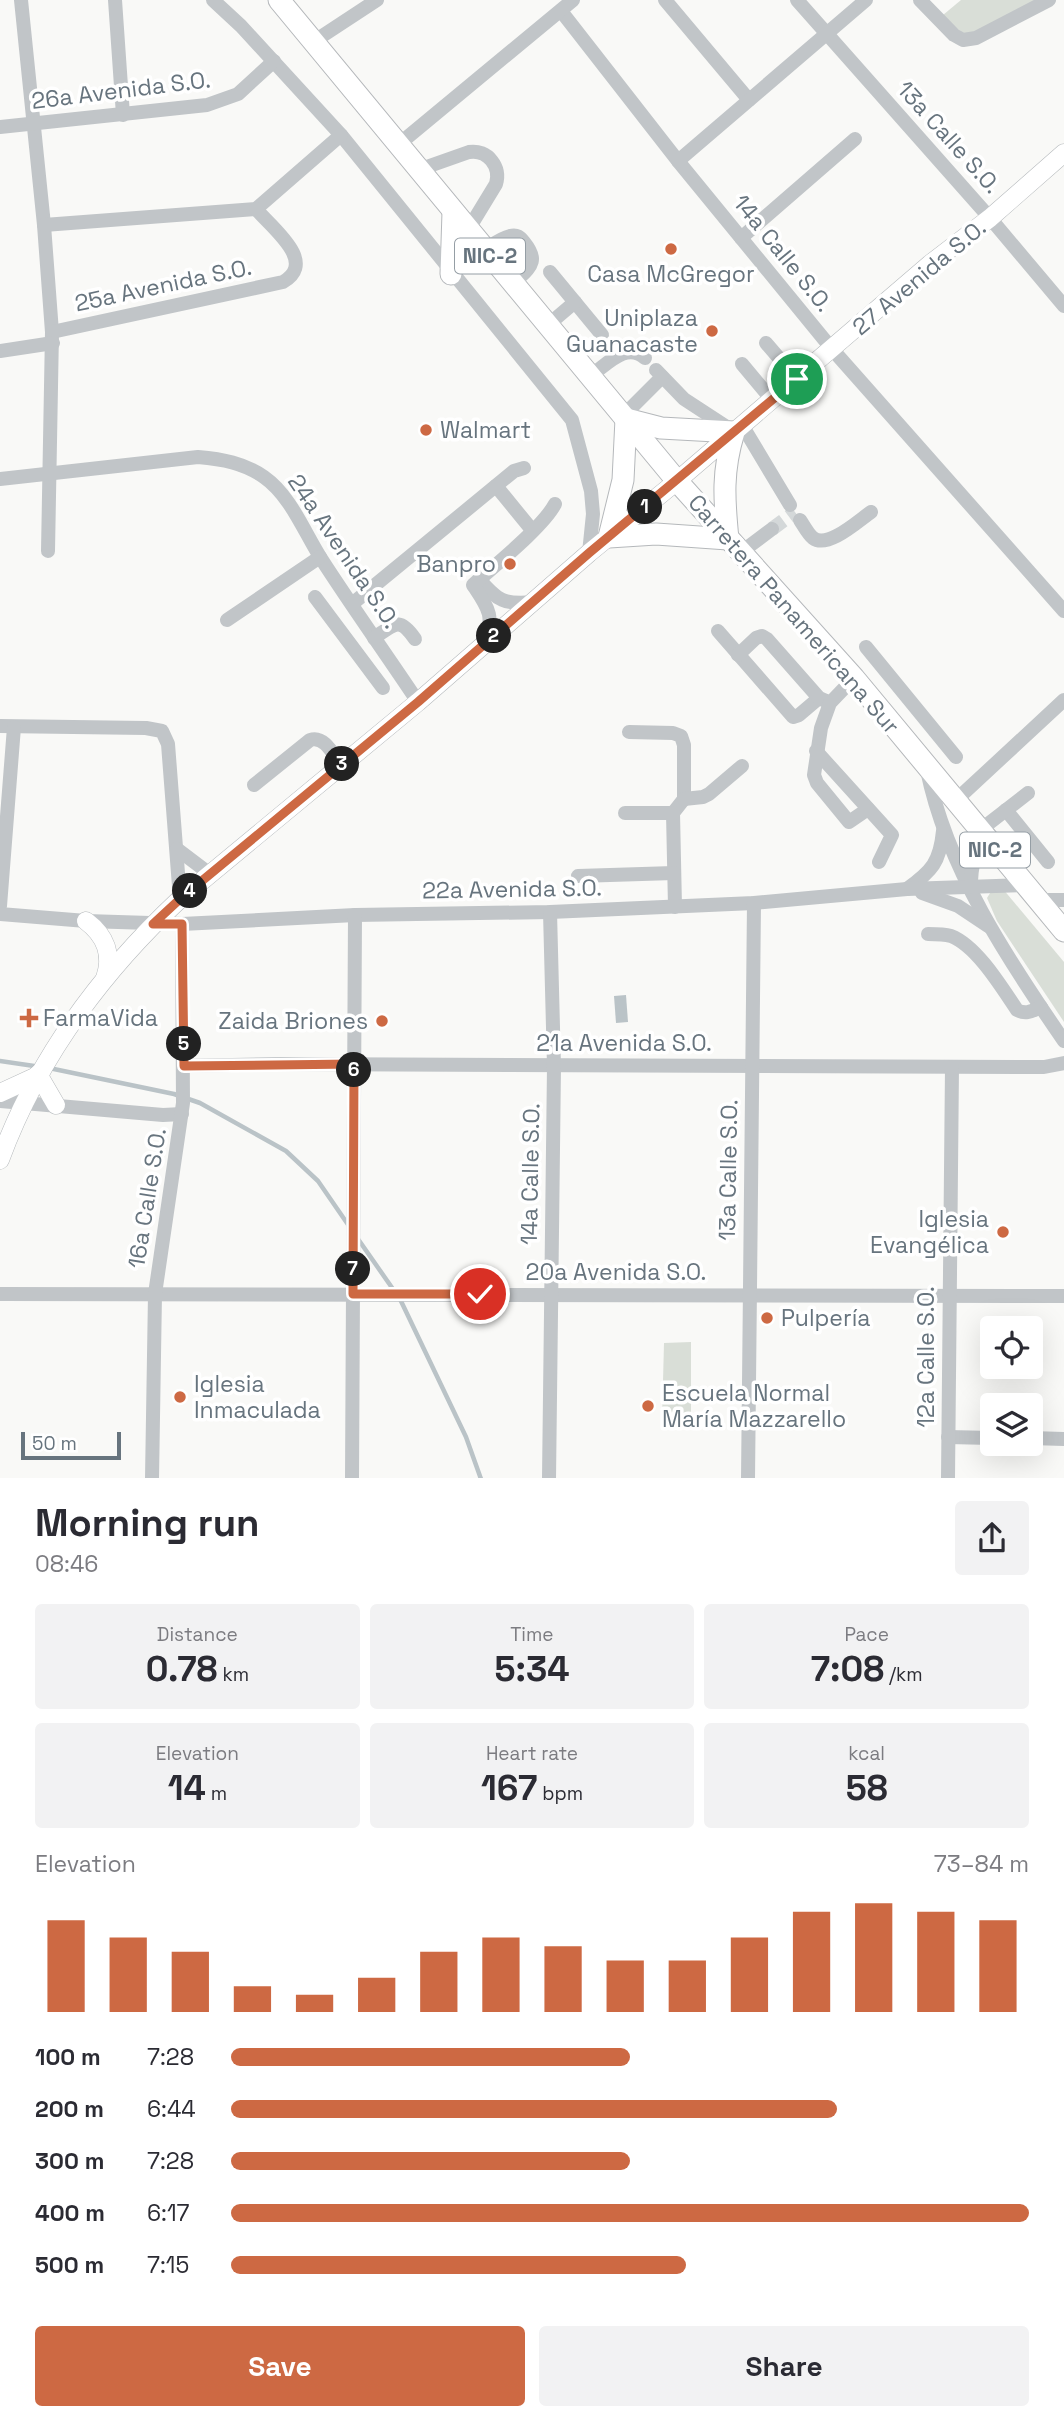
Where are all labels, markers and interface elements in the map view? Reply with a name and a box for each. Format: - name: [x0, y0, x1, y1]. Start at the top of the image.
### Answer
- street label: 26a Avenida S.O.: [30, 64, 212, 116]
- street label: 13a Calle S.O.: [891, 74, 1007, 200]
- street label: 14a Calle S.O.: [727, 188, 839, 318]
- street label: 27 Avenida S.O.: [846, 212, 992, 342]
- road number: NIC-2: [455, 238, 525, 274]
- marker: Casa McGregor: [663, 241, 679, 257]
- street label: 25a Avenida S.O.: [72, 252, 254, 318]
- place label: Casa McGregor: [587, 259, 755, 289]
- place label: Uniplaza Guanacaste: [566, 303, 698, 359]
- marker: Uniplaza Guanacaste: [704, 323, 720, 339]
- pin: [767, 349, 827, 409]
- icon: arrive: [778, 360, 816, 398]
- place label: Walmart: [440, 415, 531, 445]
- marker: Walmart: [418, 422, 434, 438]
- street label: 24a Avenida S.O.: [281, 468, 407, 634]
- street label: Carretera Panamericana Sur: [682, 488, 906, 740]
- pin: 1: [628, 490, 662, 524]
- text: 1: [640, 494, 649, 519]
- place label: Banpro: [416, 549, 496, 579]
- marker: Banpro: [502, 556, 518, 572]
- pin: 2: [476, 618, 512, 654]
- text: 2: [488, 623, 499, 648]
- pin: 3: [324, 746, 360, 782]
- text: 3: [336, 751, 347, 776]
- road number: NIC-2: [960, 832, 1030, 868]
- street label: 22a Avenida S.O.: [422, 872, 602, 906]
- pin: 4: [172, 874, 208, 908]
- text: 4: [183, 878, 196, 903]
- place label: FarmaVida: [43, 1003, 158, 1033]
- place label: Zaida Briones: [218, 1006, 368, 1036]
- marker: FarmaVida: [21, 1010, 37, 1026]
- marker: Zaida Briones: [374, 1013, 390, 1029]
- pin: 5: [166, 1026, 202, 1062]
- street label: 21a Avenida S.O.: [536, 1028, 712, 1058]
- text: 5: [178, 1031, 189, 1056]
- pin: 6: [336, 1052, 372, 1088]
- text: 6: [348, 1057, 359, 1082]
- street label: 13a Calle S.O.: [712, 1099, 744, 1241]
- street label: 14a Calle S.O.: [514, 1103, 546, 1245]
- street label: 16a Calle S.O.: [121, 1126, 173, 1270]
- place label: Iglesia Evangélica: [870, 1204, 989, 1260]
- marker: Iglesia Evangélica: [995, 1224, 1011, 1240]
- pin: 7: [336, 1252, 370, 1286]
- text: 7: [347, 1256, 358, 1281]
- street label: 20a Avenida S.O.: [526, 1257, 706, 1287]
- pin: [450, 1264, 510, 1324]
- icon: check: [461, 1275, 499, 1313]
- street label: 12a Calle S.O.: [911, 1286, 941, 1428]
- place label: Pulpería: [781, 1303, 871, 1333]
- marker: Pulpería: [759, 1310, 775, 1326]
- map controls: [980, 1316, 1043, 1456]
- button: locate: [980, 1316, 1043, 1379]
- place label: Iglesia Inmaculada: [194, 1369, 321, 1425]
- place label: Escuela Normal María Mazzarello: [662, 1378, 846, 1434]
- marker: Iglesia Inmaculada: [172, 1389, 188, 1405]
- button: layers: [980, 1393, 1043, 1456]
- marker: Escuela Normal María Mazzarello: [640, 1398, 656, 1414]
- scale bar: [21, 1430, 121, 1461]
- text: 50 m: [32, 1431, 77, 1456]
- text: Morning run: [35, 1499, 260, 1547]
- button: share: [955, 1501, 1029, 1575]
- text: 08:46: [35, 1549, 98, 1579]
- text: Distance: [157, 1622, 238, 1647]
- text: Time: [510, 1622, 554, 1647]
- text: Pace: [844, 1622, 889, 1647]
- text: 0.78: [146, 1647, 218, 1691]
- text: 5:34: [495, 1647, 569, 1691]
- text: 7:08: [811, 1647, 884, 1691]
- text: km: [218, 1662, 249, 1687]
- text: /km: [884, 1662, 923, 1687]
- text: Elevation: [156, 1741, 239, 1766]
- text: Heart rate: [486, 1741, 578, 1766]
- text: kcal: [848, 1741, 885, 1766]
- text: 14: [168, 1766, 206, 1810]
- text: 167: [481, 1766, 537, 1810]
- text: 58: [846, 1766, 888, 1810]
- text: m: [206, 1781, 227, 1806]
- text: bpm: [537, 1781, 583, 1806]
- text: Elevation: [35, 1849, 136, 1879]
- text: 73–84 m: [934, 1849, 1029, 1879]
- text: 100 m: [35, 2042, 101, 2072]
- text: 7:28: [147, 2042, 194, 2072]
- text: 200 m: [35, 2094, 104, 2124]
- text: 6:44: [147, 2094, 196, 2124]
- text: 300 m: [35, 2146, 104, 2176]
- text: 7:28: [147, 2146, 194, 2176]
- text: 400 m: [35, 2198, 105, 2228]
- text: 6:17: [147, 2198, 189, 2228]
- text: 500 m: [35, 2250, 104, 2280]
- text: 7:15: [147, 2250, 189, 2280]
- button: Save: [35, 2326, 525, 2406]
- button: Share: [539, 2326, 1029, 2406]

